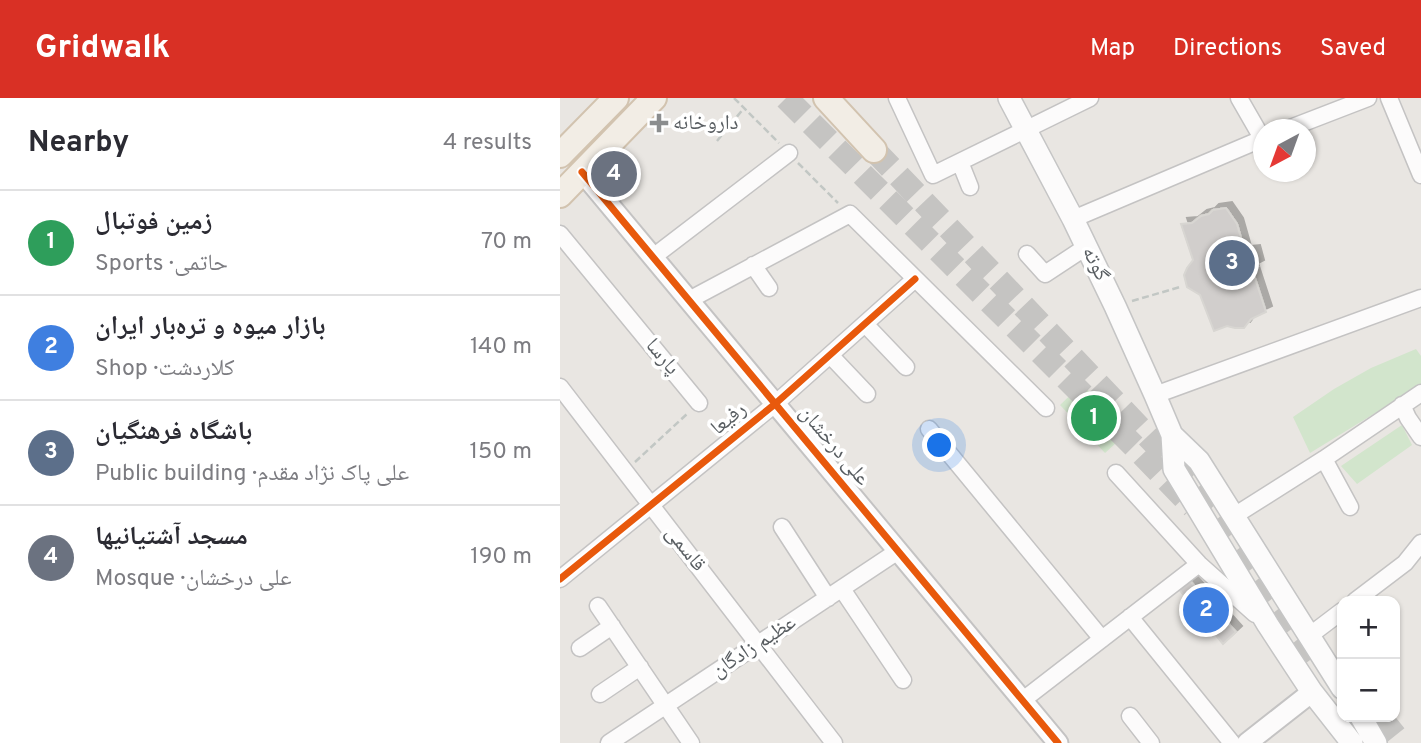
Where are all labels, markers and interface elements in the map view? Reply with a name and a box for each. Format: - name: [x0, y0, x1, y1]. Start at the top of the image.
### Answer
- text: Gridwalk: [35, 28, 170, 70]
- text: Map: [1090, 34, 1135, 64]
- text: Directions: [1173, 34, 1282, 64]
- text: Saved: [1320, 34, 1386, 64]
- place label: داروخانه: [673, 110, 739, 137]
- marker: داروخانه: [651, 115, 667, 131]
- north arrow: [1253, 119, 1316, 182]
- text: Nearby: [28, 125, 129, 162]
- text: 4 results: [443, 129, 532, 158]
- pin: 4: [591, 148, 637, 200]
- text: زمین فوتبال: [95, 206, 212, 239]
- text: 1: [46, 228, 56, 257]
- text: 70 m: [481, 228, 532, 257]
- pin: 3: [1209, 237, 1255, 289]
- street label: گوته: [1075, 242, 1115, 286]
- text: Sports · حاتمی: [95, 250, 228, 279]
- text: بازار میوه و تره‌بار ایران: [95, 311, 325, 344]
- text: 2: [44, 333, 58, 362]
- text: 140 m: [470, 333, 532, 362]
- street label: پارسا: [639, 333, 685, 381]
- text: Shop · کلاردشت: [95, 355, 235, 384]
- pin: 1: [1071, 392, 1117, 444]
- street label: رفیعا: [706, 396, 752, 442]
- street label: علی درخشان: [793, 400, 876, 492]
- text: باشگاه فرهنگیان: [95, 416, 252, 449]
- your location: [922, 428, 956, 462]
- text: 3: [44, 438, 58, 467]
- text: 150 m: [470, 438, 532, 467]
- text: Public building · علی پاک نژاد مقدم: [95, 460, 409, 489]
- text: مسجد آشتیانیها: [95, 521, 248, 554]
- street label: قاسمی: [659, 521, 711, 577]
- text: 4: [44, 543, 58, 572]
- text: 190 m: [470, 543, 532, 572]
- text: Mosque · علی درخشان: [95, 565, 292, 594]
- pin: 2: [1183, 584, 1229, 636]
- map controls: [1337, 596, 1400, 722]
- button: +: [1337, 596, 1400, 659]
- street label: عظیم زادگان: [707, 609, 802, 684]
- button: −: [1337, 659, 1400, 722]

